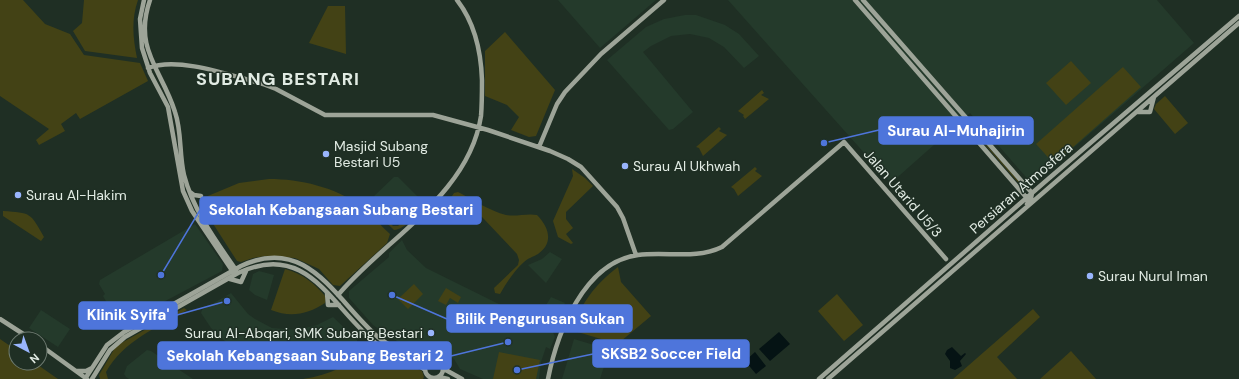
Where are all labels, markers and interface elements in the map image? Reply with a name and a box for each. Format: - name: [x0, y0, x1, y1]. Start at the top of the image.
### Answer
- district label: SUBANG BESTARI: [196, 67, 360, 91]
- callout: Surau Al-Muhajirin: [879, 117, 1033, 144]
- text: Surau Al-Muhajirin: [887, 121, 1025, 141]
- place label: Masjid Subang Bestari U5: [334, 137, 428, 171]
- street label: Persiaran Atmosfera: [966, 138, 1076, 238]
- street label: Jalan Utarid U5/3: [860, 145, 946, 241]
- marker: Masjid Subang Bestari U5: [321, 149, 331, 159]
- place label: Surau Al Ukhwah: [633, 157, 740, 175]
- marker: Surau Al Ukhwah: [620, 161, 630, 171]
- place label: Surau Al-Hakim: [26, 186, 127, 204]
- marker: Surau Al-Hakim: [13, 190, 23, 200]
- callout: Sekolah Kebangsaan Subang Bestari: [200, 197, 481, 224]
- text: Sekolah Kebangsaan Subang Bestari: [209, 200, 473, 220]
- place label: Surau Nurul Iman: [1098, 267, 1208, 285]
- marker: Surau Nurul Iman: [1085, 271, 1095, 281]
- callout: Klinik Syifa': [79, 302, 177, 329]
- text: Klinik Syifa': [87, 305, 169, 325]
- callout: Bilik Pengurusan Sukan: [447, 305, 632, 332]
- text: Bilik Pengurusan Sukan: [456, 309, 624, 329]
- place label: Surau Al-Abqari, SMK Subang Bestari: [185, 324, 423, 342]
- marker: Surau Al-Abqari, SMK Subang Bestari: [426, 328, 436, 338]
- north arrow: [8, 331, 48, 371]
- callout: SKSB2 Soccer Field: [593, 340, 749, 367]
- callout: Sekolah Kebangsaan Subang Bestari 2: [158, 342, 451, 369]
- text: SKSB2 Soccer Field: [601, 344, 741, 364]
- text: Sekolah Kebangsaan Subang Bestari 2: [167, 346, 444, 366]
- text: N: [27, 351, 42, 366]

